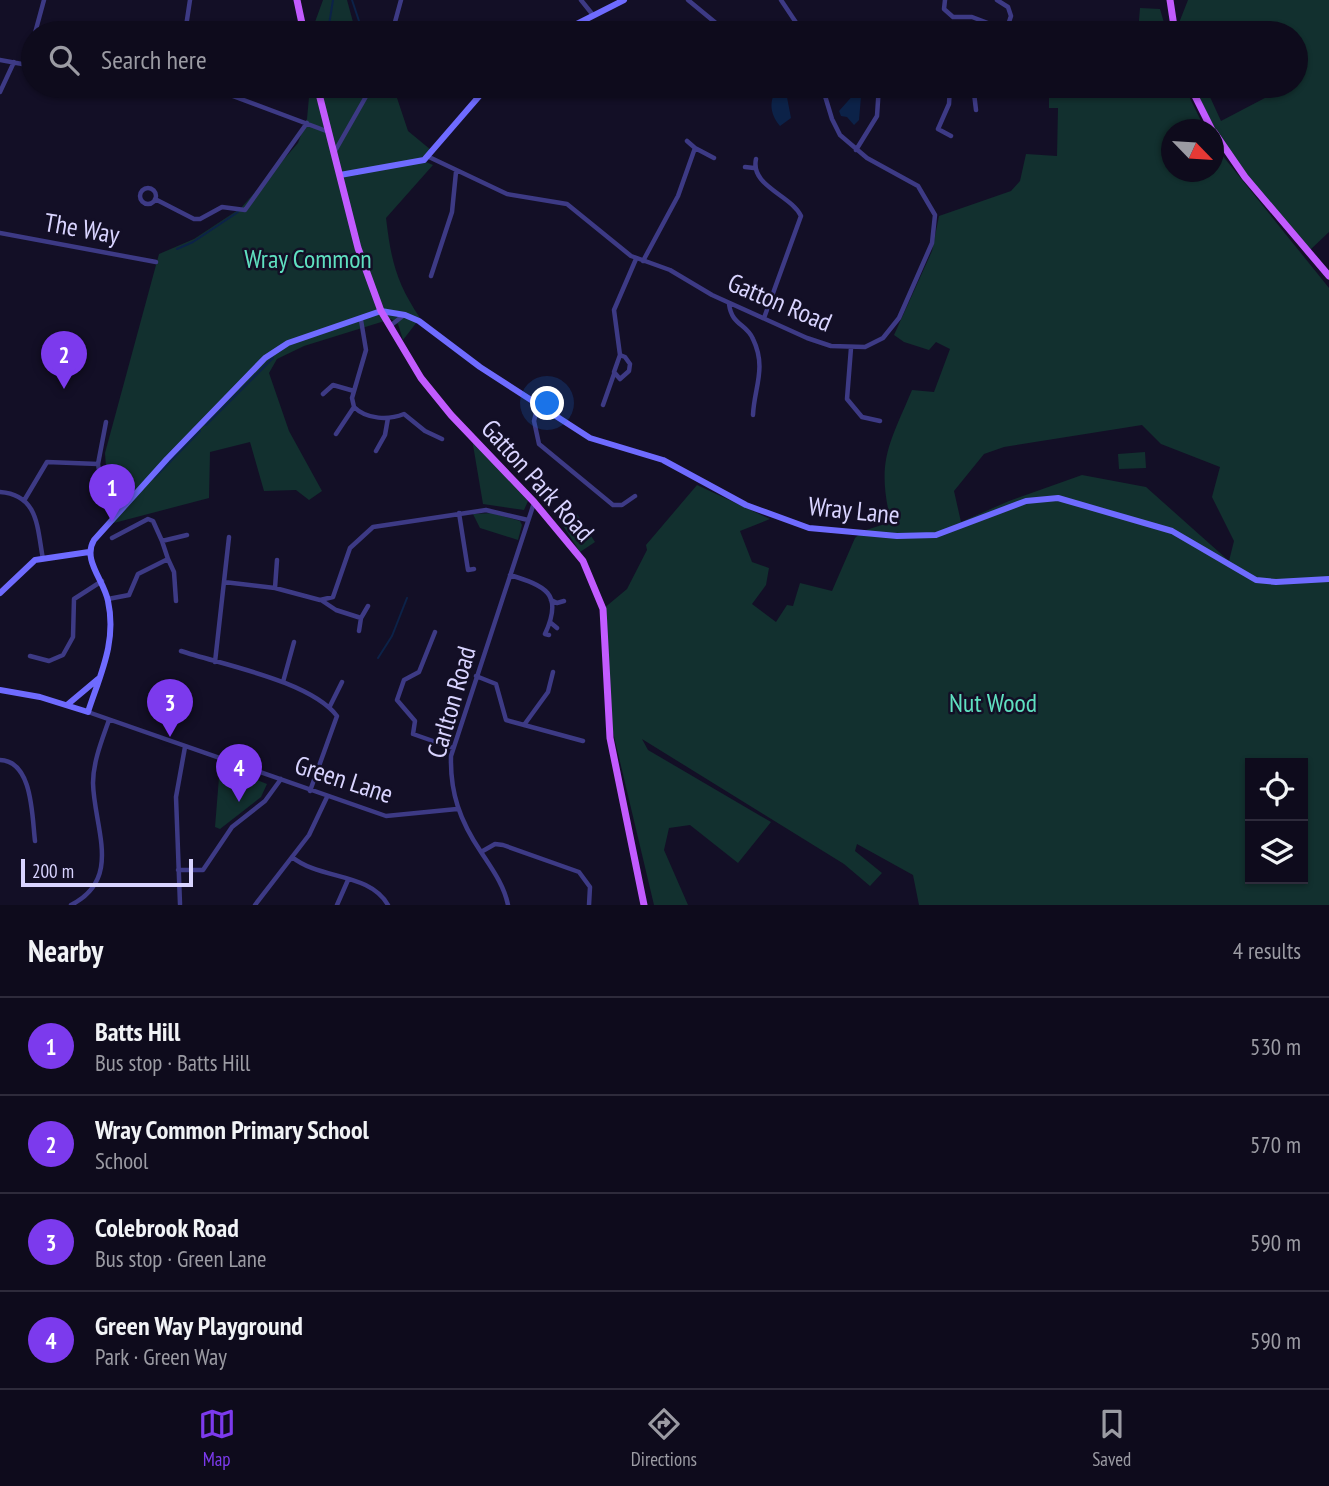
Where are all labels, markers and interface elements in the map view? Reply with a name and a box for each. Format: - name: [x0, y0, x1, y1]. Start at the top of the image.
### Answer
- search box: [21, 21, 1308, 98]
- icon: search: [45, 41, 83, 79]
- text: Search here: [101, 43, 207, 76]
- north arrow: [1161, 119, 1224, 182]
- street label: The Way: [42, 205, 122, 251]
- park label: Wray Common: [244, 242, 372, 275]
- street label: Gatton Road: [723, 265, 837, 339]
- pin: 2: [41, 331, 87, 389]
- your location: [530, 386, 564, 420]
- street label: Gatton Park Road: [474, 412, 602, 548]
- pin: 1: [89, 464, 135, 522]
- street label: Wray Lane: [807, 489, 901, 531]
- street label: Carlton Road: [419, 642, 483, 762]
- pin: 3: [147, 679, 193, 737]
- park label: Nut Wood: [949, 686, 1037, 719]
- pin: 4: [216, 744, 262, 802]
- street label: Green Lane: [291, 748, 397, 810]
- map controls: [1245, 758, 1308, 884]
- button: locate: [1245, 758, 1308, 821]
- button: layers: [1245, 821, 1308, 884]
- scale bar: [21, 856, 192, 888]
- text: 200 m: [32, 859, 74, 883]
- text: Nearby: [28, 931, 103, 970]
- text: 4 results: [1233, 936, 1301, 965]
- text: Batts Hill: [95, 1015, 180, 1048]
- text: 1: [46, 1032, 57, 1061]
- text: 530 m: [1250, 1032, 1301, 1061]
- text: Bus stop · Batts Hill: [95, 1048, 250, 1077]
- text: Wray Common Primary School: [95, 1113, 369, 1146]
- text: 2: [46, 1130, 57, 1159]
- text: 570 m: [1250, 1130, 1301, 1159]
- text: School: [95, 1146, 148, 1175]
- text: Colebrook Road: [95, 1211, 239, 1244]
- text: 3: [46, 1228, 57, 1257]
- text: 590 m: [1250, 1228, 1301, 1257]
- text: Bus stop · Green Lane: [95, 1244, 266, 1273]
- text: Green Way Playground: [95, 1309, 303, 1342]
- text: 4: [46, 1326, 57, 1355]
- text: 590 m: [1250, 1326, 1301, 1355]
- text: Park · Green Way: [95, 1342, 227, 1371]
- tab: Map: [198, 1405, 236, 1471]
- tab: Directions: [631, 1405, 697, 1471]
- tab: Saved: [1092, 1405, 1131, 1471]

